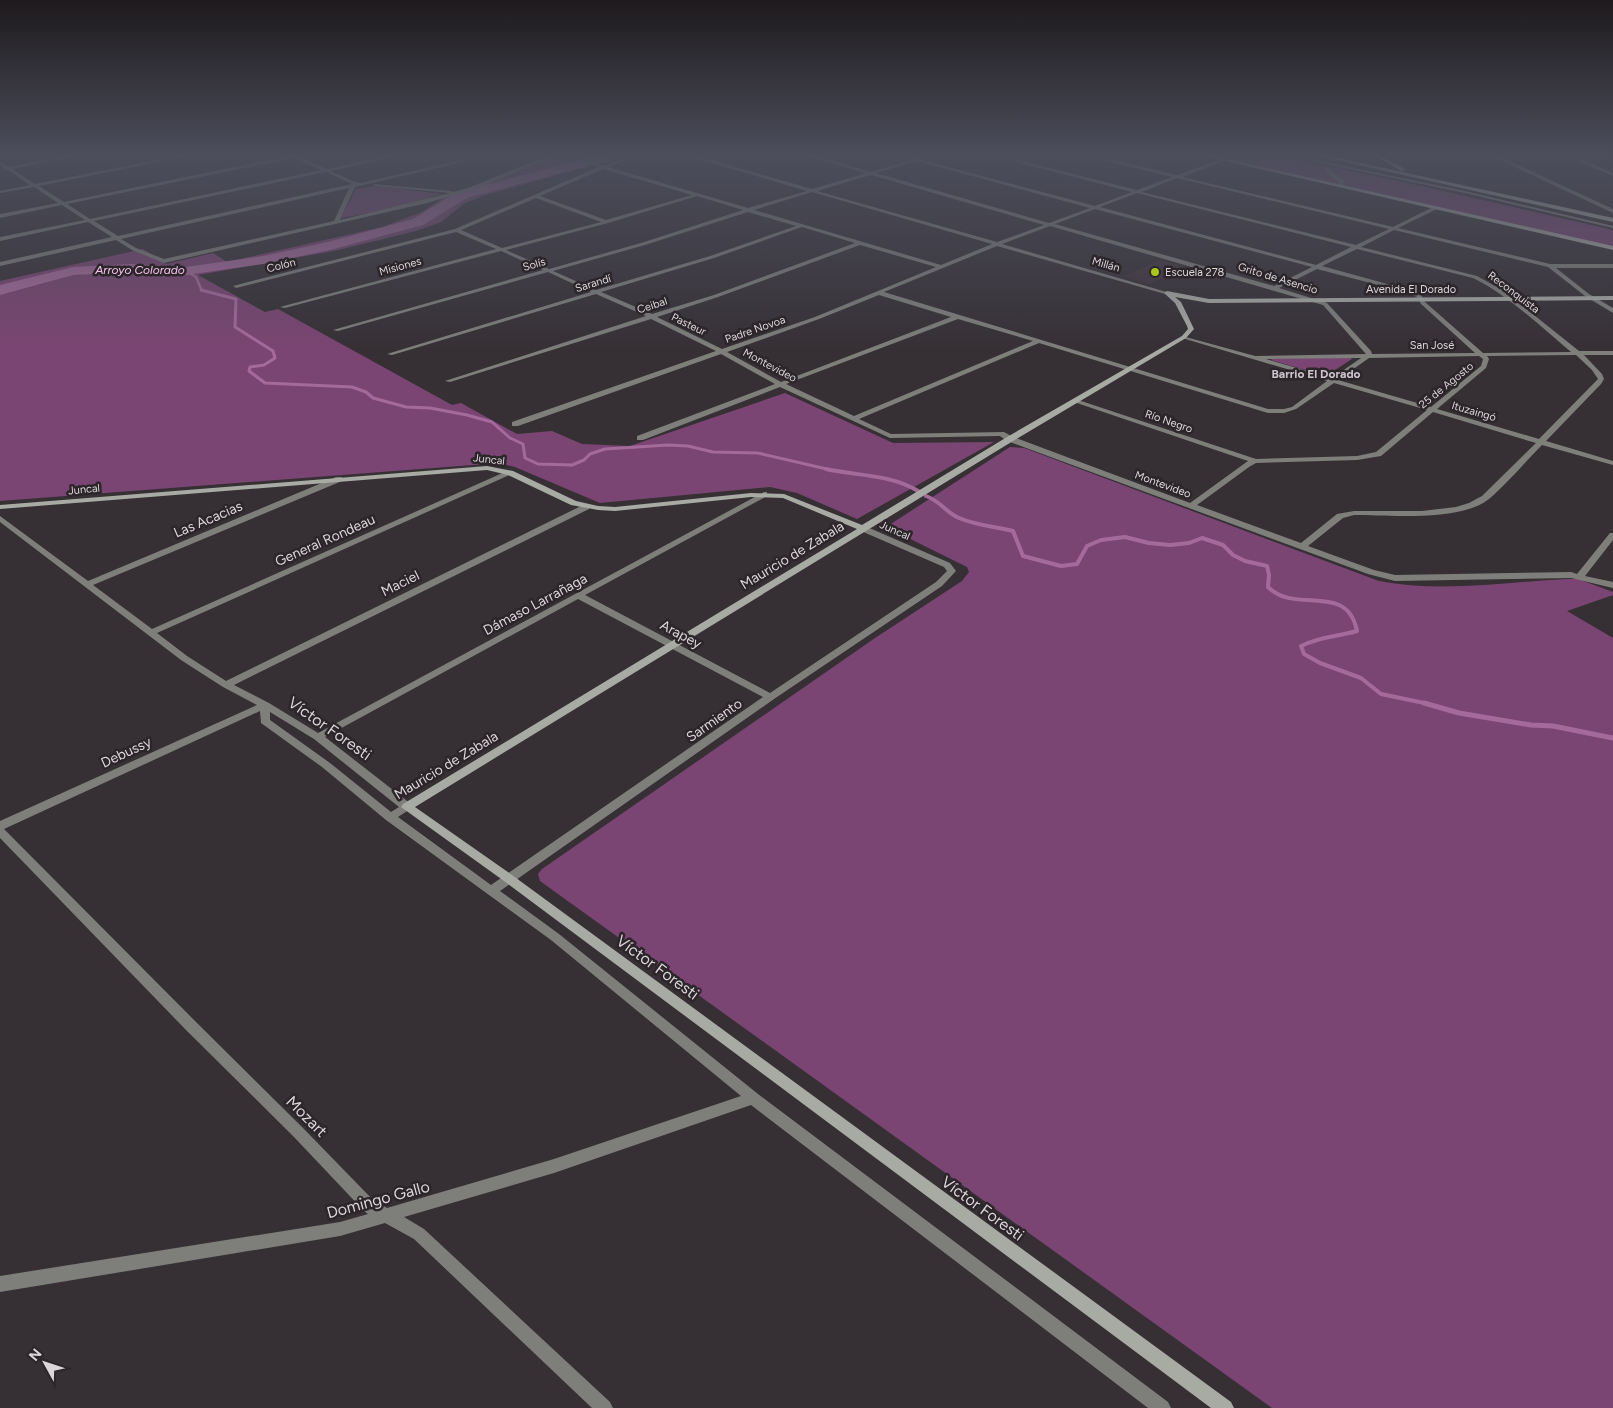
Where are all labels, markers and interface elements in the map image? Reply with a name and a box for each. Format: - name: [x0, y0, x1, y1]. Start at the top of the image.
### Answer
- street label: Millán: [1090, 254, 1121, 275]
- street label: Misiones: [378, 255, 423, 278]
- street label: Solís: [521, 255, 547, 274]
- street label: Colón: [265, 256, 297, 275]
- street label: Grito de Asencio: [1236, 260, 1319, 297]
- water label: Arroyo Colorado: [94, 263, 185, 277]
- marker: Escuela 278: [1149, 266, 1161, 278]
- place label: Escuela 278: [1165, 266, 1225, 279]
- street label: Reconquista: [1485, 269, 1542, 316]
- street label: Sarandí: [574, 272, 613, 295]
- street label: Avenida El Dorado: [1366, 283, 1456, 296]
- street label: Ceibal: [635, 295, 669, 316]
- street label: Pasteur: [669, 310, 708, 339]
- street label: Padre Novoa: [723, 313, 787, 346]
- street label: San José: [1410, 339, 1454, 352]
- street label: Montevideo: [741, 346, 799, 385]
- street label: 25 de Agosto: [1416, 360, 1476, 411]
- district label: Barrio El Dorado: [1271, 367, 1361, 381]
- street label: Ituzaingó: [1450, 399, 1498, 424]
- street label: Río Negro: [1143, 407, 1194, 436]
- street label: Juncal: [472, 451, 506, 468]
- street label: Montevideo: [1133, 468, 1193, 501]
- street label: Juncal: [68, 482, 101, 497]
- street label: Las Acacias: [171, 497, 245, 542]
- street label: General Rondeau: [273, 511, 378, 570]
- street label: Mauricio de Zabala: [737, 518, 847, 593]
- street label: Juncal: [878, 518, 912, 543]
- street label: Maciel: [378, 567, 422, 600]
- street label: Dámaso Larrañaga: [480, 570, 590, 639]
- street label: Arapey: [657, 617, 705, 653]
- street label: Víctor Foresti: [284, 693, 375, 764]
- street label: Sarmiento: [683, 695, 746, 746]
- street label: Mauricio de Zabala: [391, 728, 501, 803]
- street label: Debussy: [98, 733, 155, 772]
- street label: Víctor Foresti: [613, 931, 703, 1004]
- street label: Mozart: [282, 1092, 331, 1141]
- street label: Víctor Foresti: [938, 1172, 1028, 1245]
- street label: Domingo Gallo: [325, 1177, 432, 1222]
- north arrow: [20, 1338, 70, 1388]
- text: N: [25, 1345, 45, 1365]

